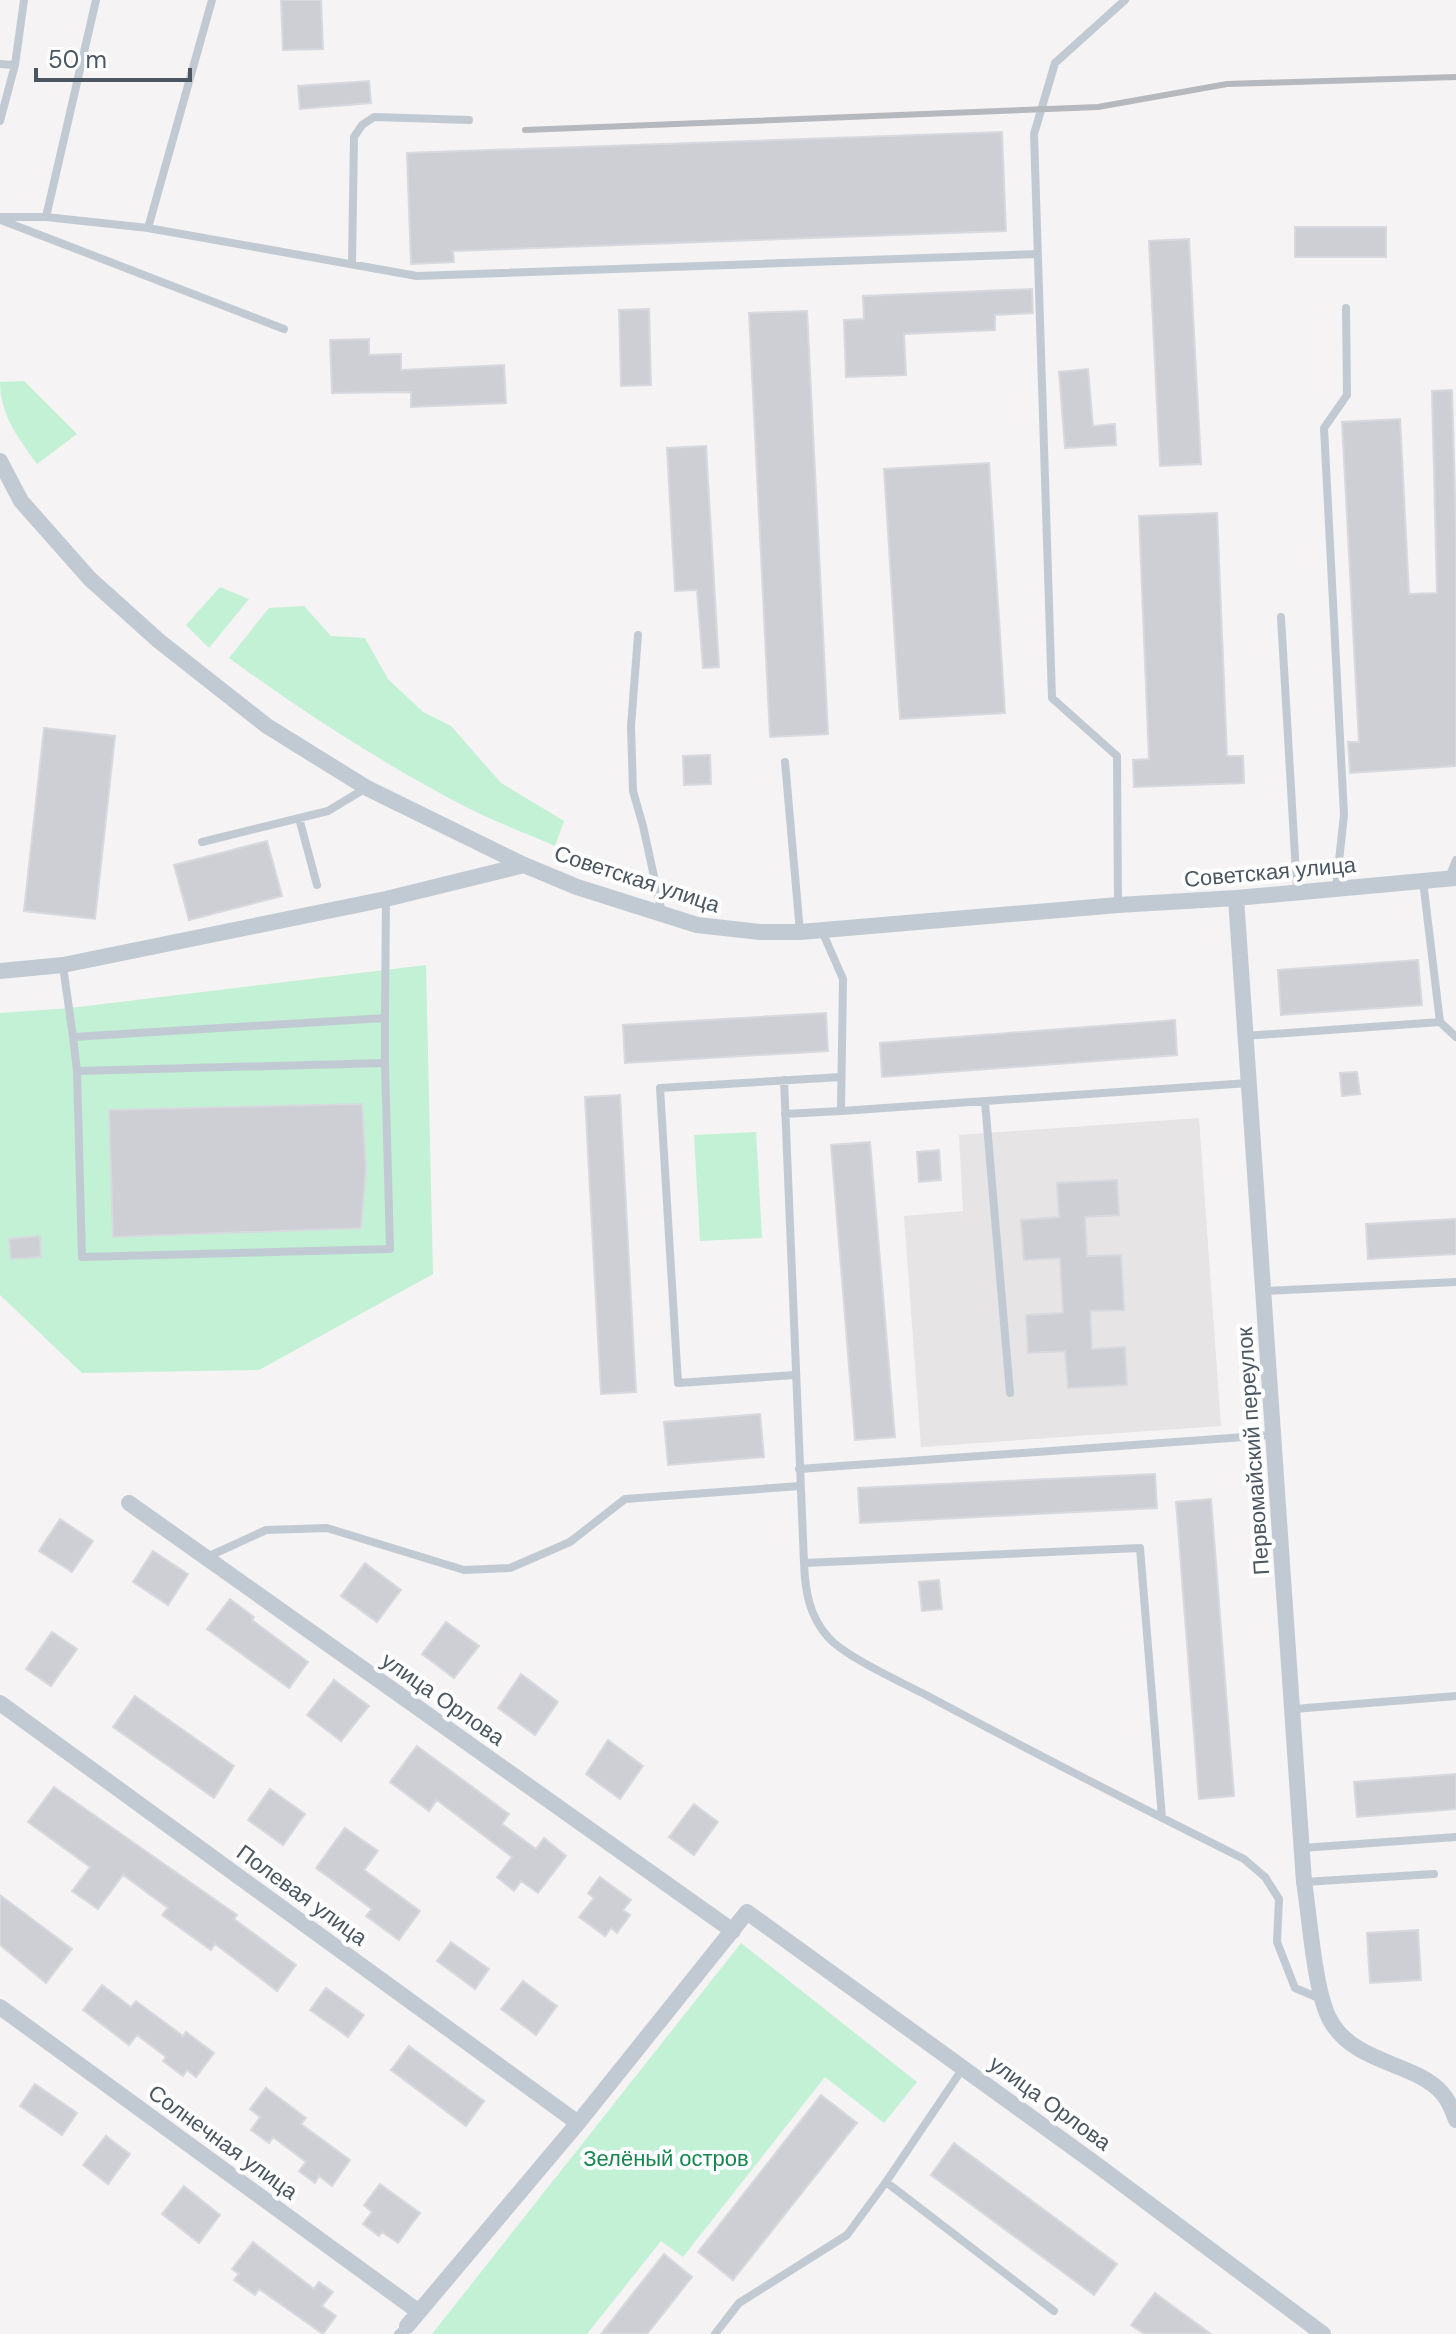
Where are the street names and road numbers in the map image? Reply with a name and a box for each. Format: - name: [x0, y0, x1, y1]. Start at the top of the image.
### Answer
- street label: Советская улица: [550, 839, 724, 920]
- street label: Советская улица: [1183, 850, 1358, 894]
- street label: Первомайский переулок: [1230, 1326, 1276, 1576]
- street label: улица Орлова: [376, 1646, 511, 1753]
- street label: Полевая улица: [231, 1838, 374, 1953]
- street label: улица Орлова: [983, 2049, 1117, 2157]
- street label: Солнечная улица: [142, 2078, 304, 2207]

